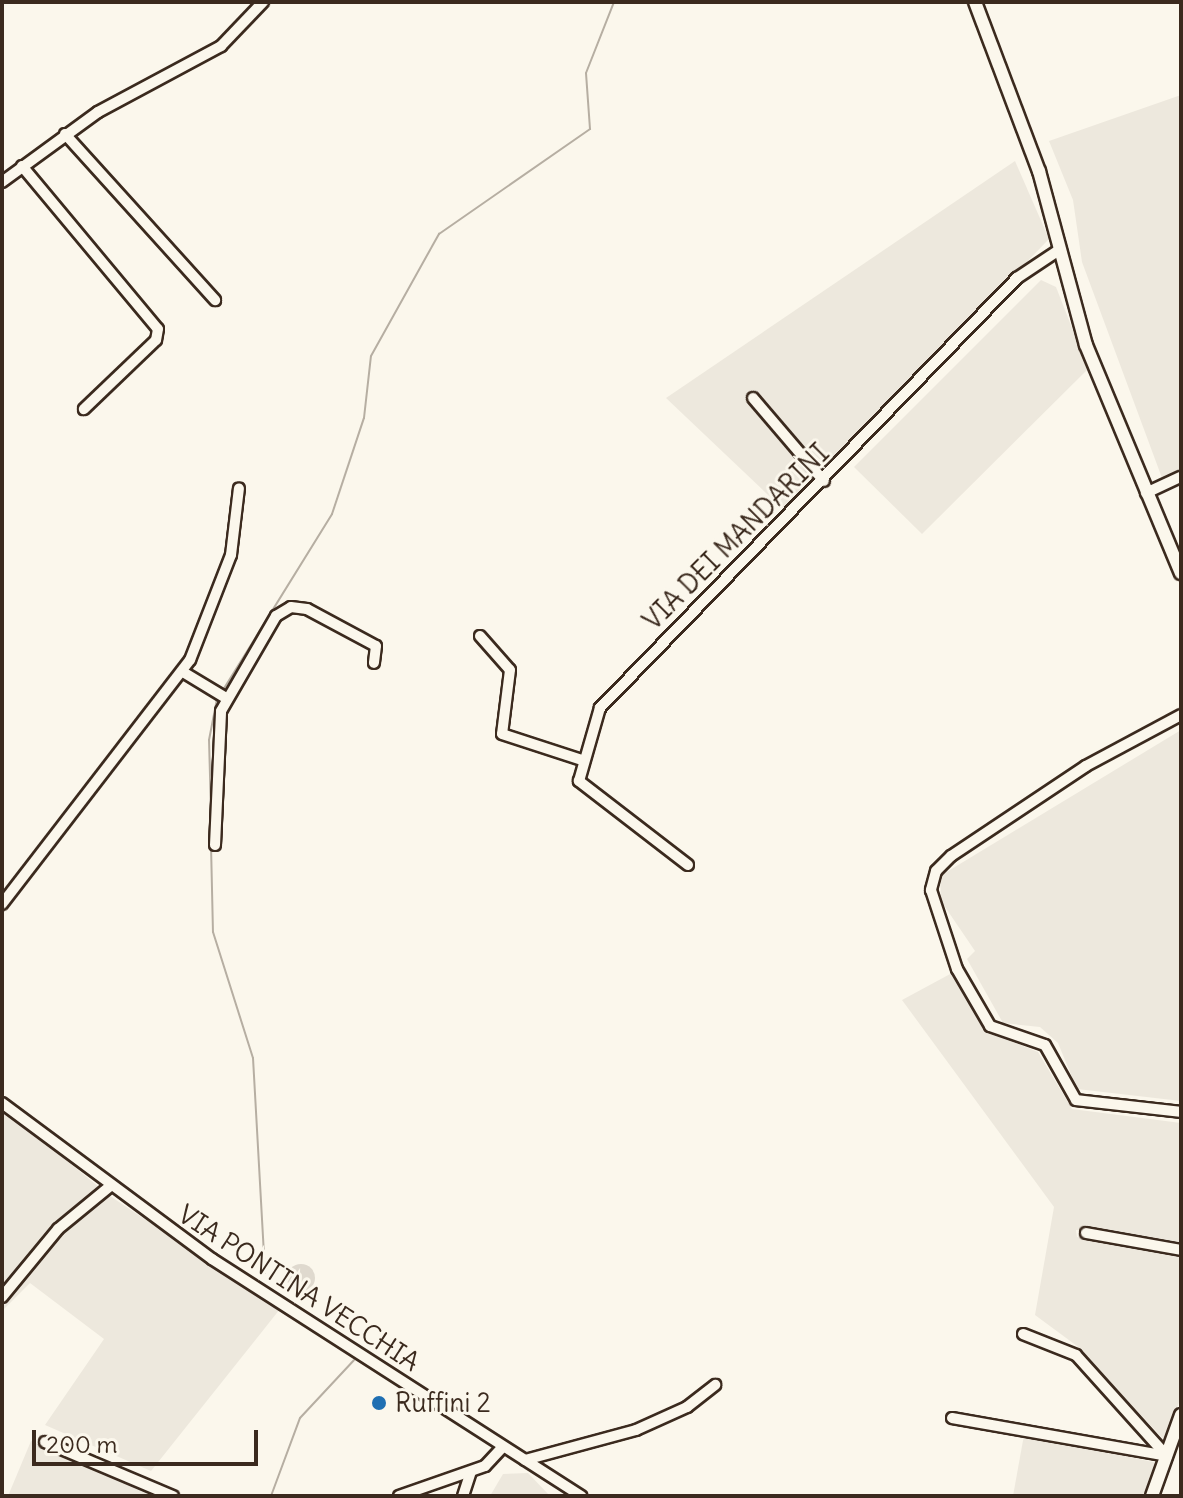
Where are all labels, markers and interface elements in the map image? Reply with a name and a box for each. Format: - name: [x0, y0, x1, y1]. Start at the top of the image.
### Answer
- street label: VIA DEI MANDARINI: [637, 438, 835, 636]
- street label: VIA PONTINA VECCHIA: [173, 1198, 425, 1378]
- place label: Ruffini 2: [395, 1387, 491, 1419]
- marker: Ruffini 2: [370, 1394, 388, 1412]
- scale bar: [36, 1414, 262, 1464]
- text: 200 m: [46, 1429, 118, 1459]

